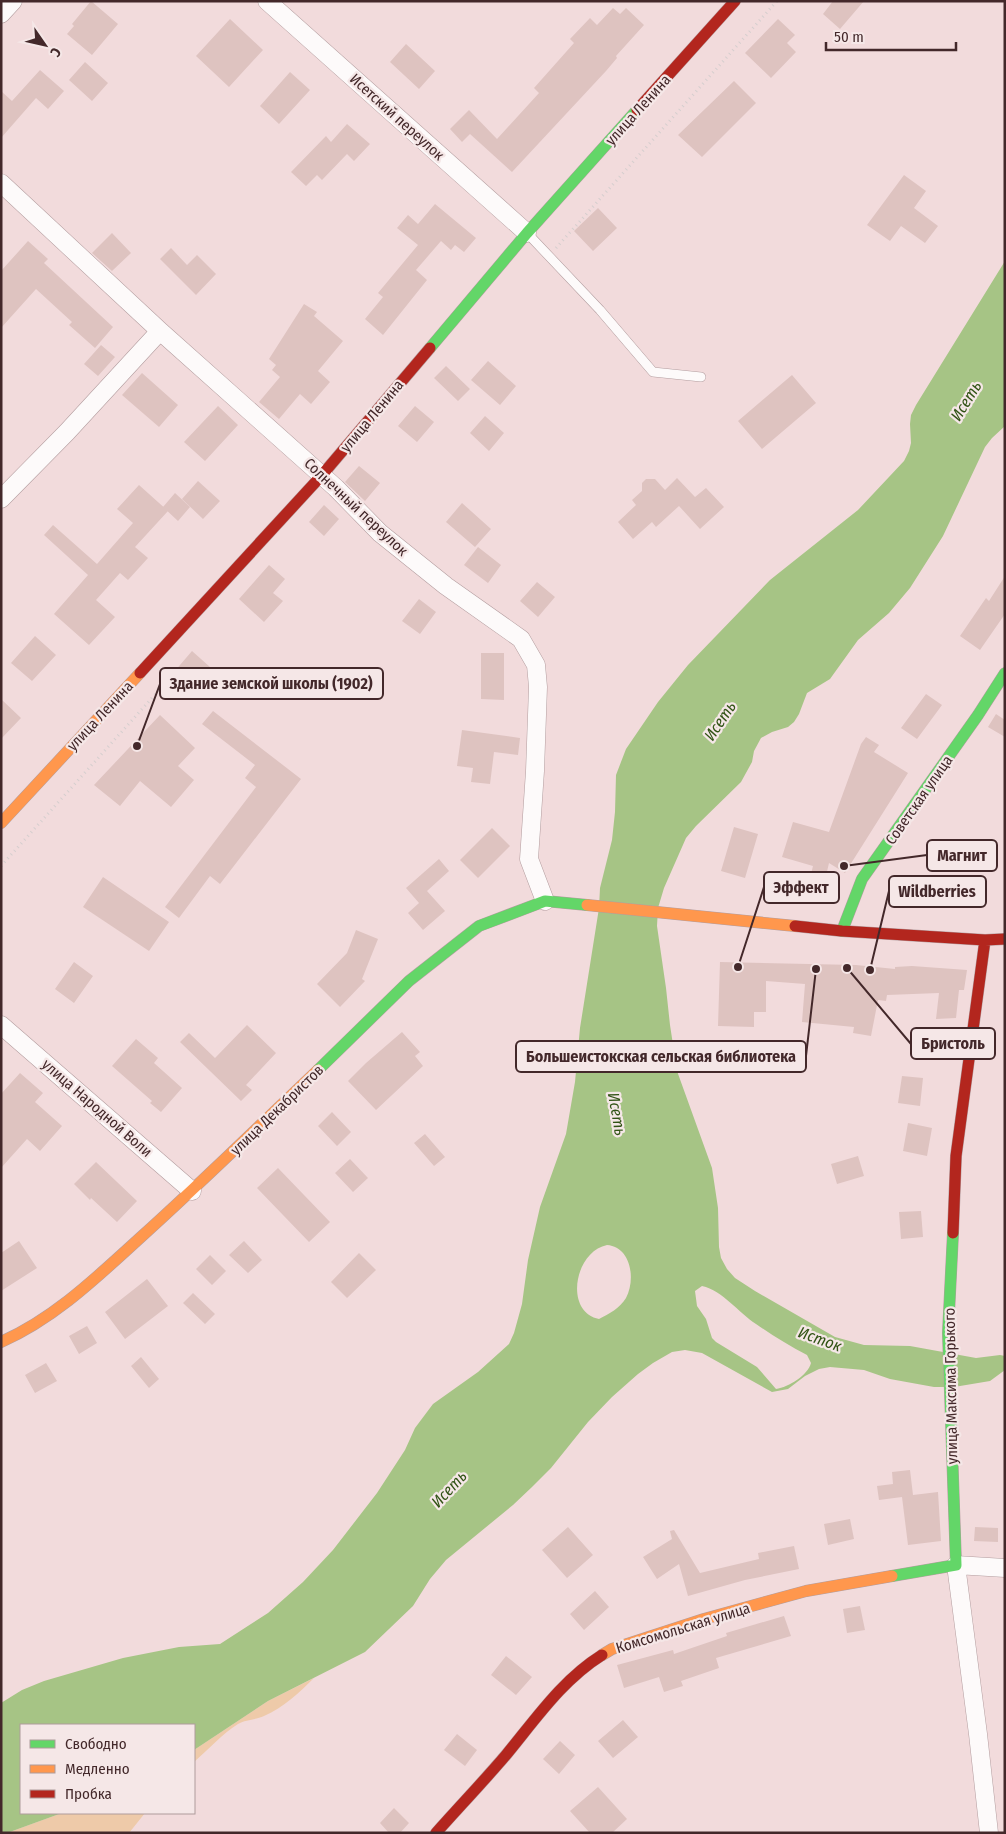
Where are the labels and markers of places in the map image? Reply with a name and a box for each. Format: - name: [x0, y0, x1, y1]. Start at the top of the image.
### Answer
- callout: Здание земской школы (1902): [160, 668, 383, 699]
- callout: Магнит: [927, 840, 997, 871]
- callout: Эффект: [764, 872, 839, 903]
- callout: Wildberries: [889, 876, 986, 907]
- callout: Бристоль: [911, 1028, 995, 1059]
- callout: Большеистокская сельская библиотека: [516, 1041, 806, 1072]

